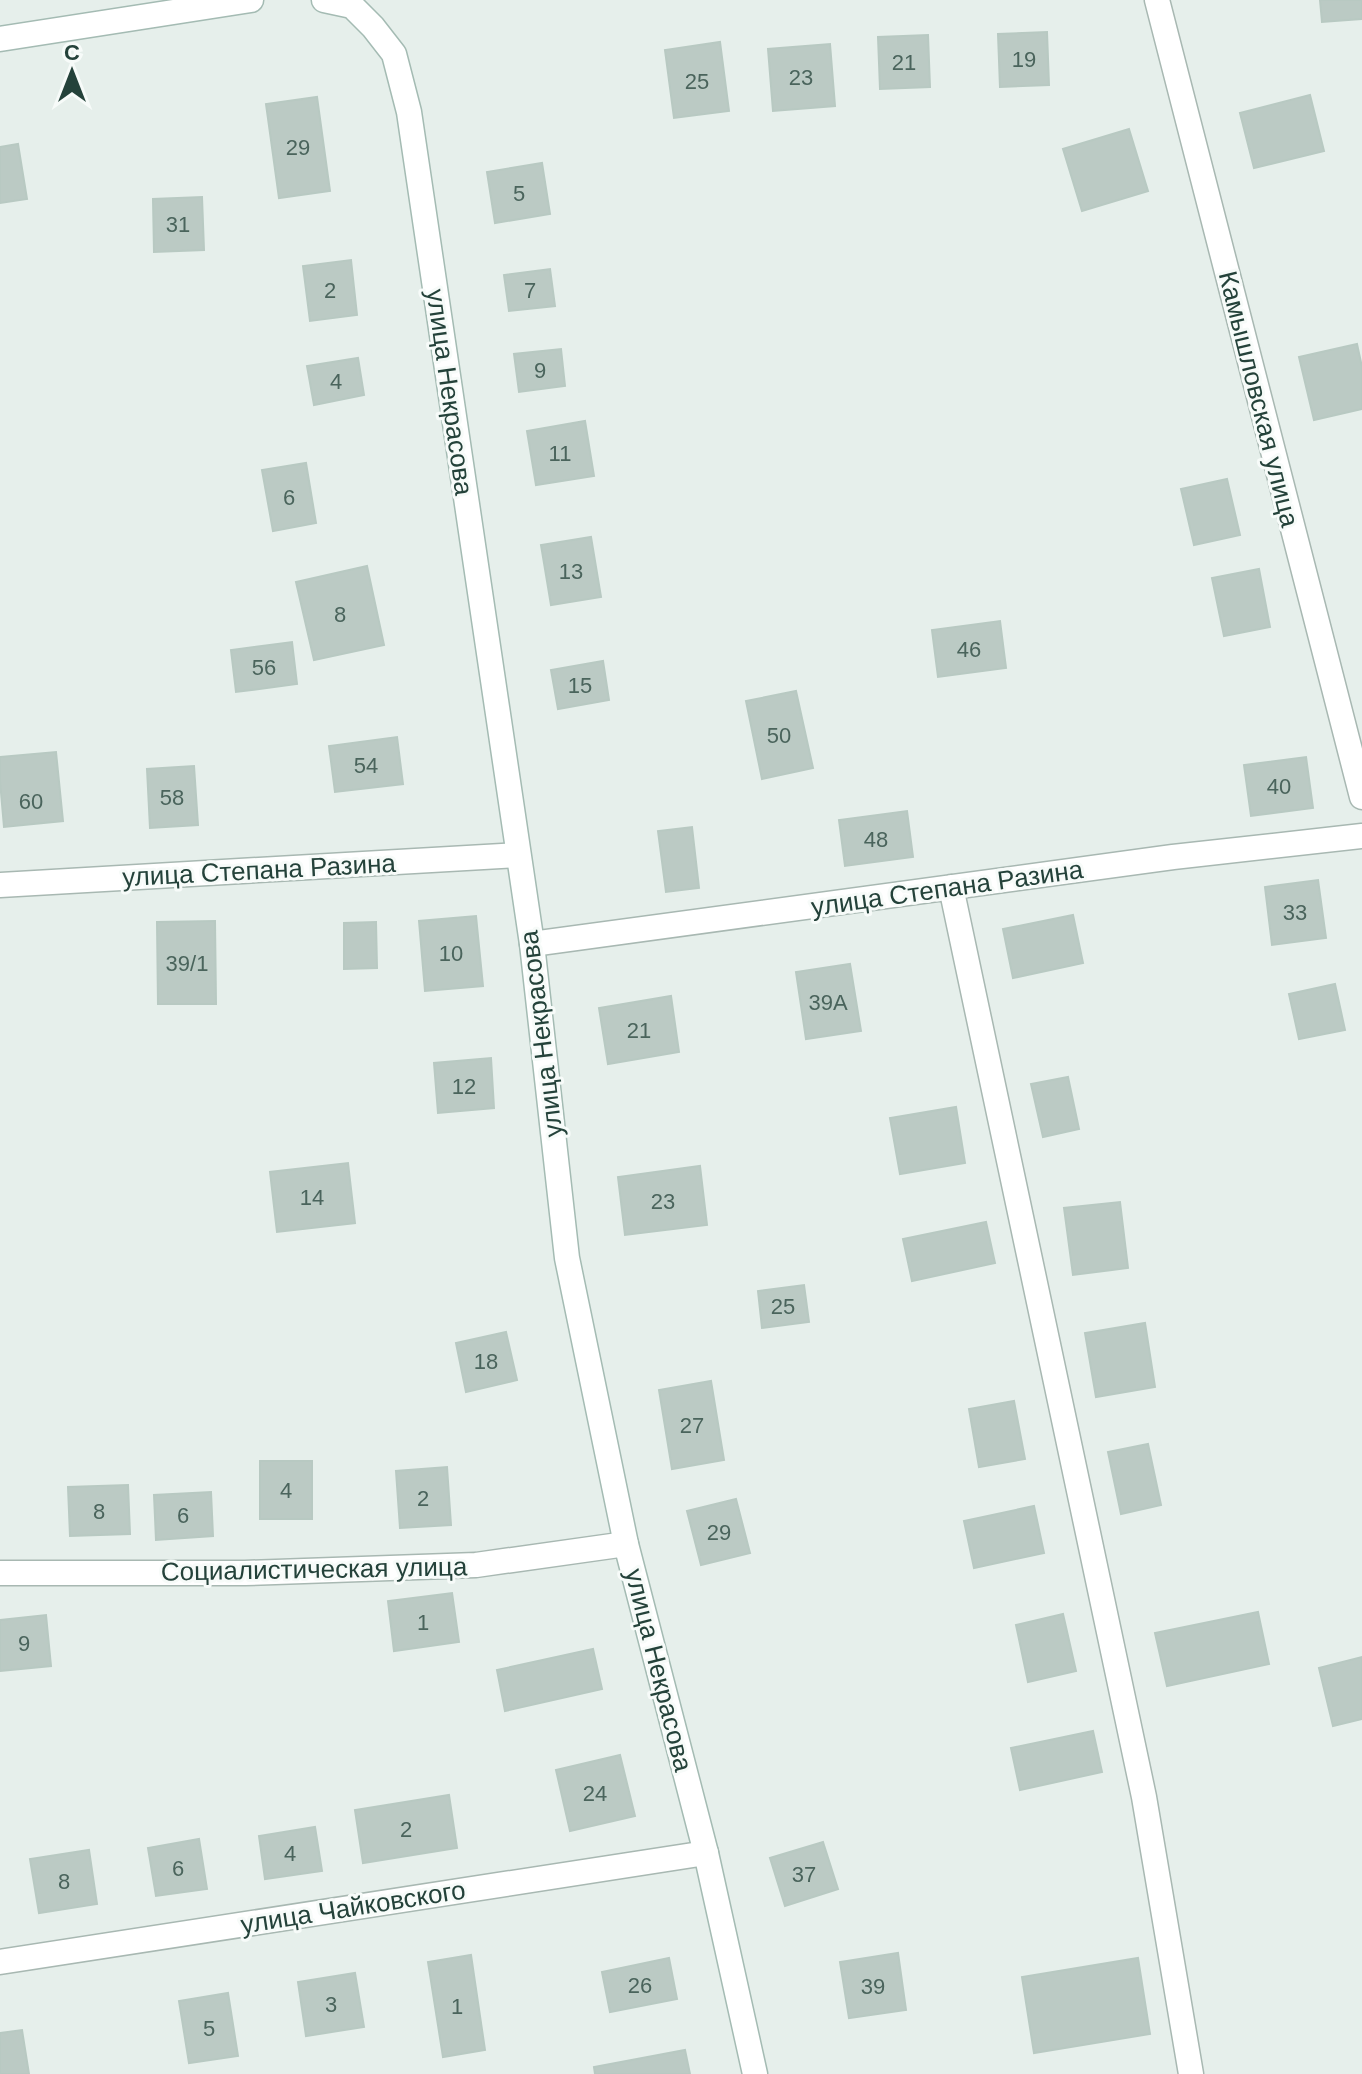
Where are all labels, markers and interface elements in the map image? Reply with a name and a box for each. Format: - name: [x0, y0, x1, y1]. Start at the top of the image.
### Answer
- north arrow: [32, 32, 112, 112]
- text: С: [64, 40, 80, 65]
- house number: 19: [1012, 47, 1036, 72]
- house number: 21: [892, 50, 916, 75]
- house number: 23: [789, 65, 813, 90]
- house number: 25: [685, 69, 709, 94]
- house number: 29: [286, 135, 310, 160]
- house number: 5: [513, 181, 525, 206]
- house number: 31: [166, 212, 190, 237]
- street label: Камышловская улица: [1213, 268, 1305, 531]
- house number: 2: [324, 278, 336, 303]
- house number: 7: [524, 278, 536, 303]
- street label: улица Некрасова: [421, 287, 479, 498]
- house number: 9: [534, 358, 546, 383]
- house number: 4: [330, 369, 342, 394]
- house number: 11: [549, 441, 571, 466]
- house number: 6: [283, 485, 295, 510]
- house number: 13: [559, 559, 583, 584]
- house number: 8: [334, 602, 346, 627]
- house number: 46: [957, 637, 981, 662]
- house number: 56: [252, 655, 276, 680]
- house number: 15: [568, 673, 592, 698]
- house number: 50: [767, 723, 791, 748]
- house number: 54: [354, 753, 378, 778]
- house number: 40: [1267, 774, 1291, 799]
- house number: 58: [160, 785, 184, 810]
- house number: 60: [19, 789, 43, 814]
- house number: 48: [864, 827, 888, 852]
- street label: улица Степана Разина: [121, 848, 397, 892]
- street label: улица Степана Разина: [809, 854, 1085, 922]
- house number: 33: [1283, 900, 1307, 925]
- street label: улица Некрасова: [513, 928, 569, 1139]
- house number: 10: [439, 941, 463, 966]
- house number: 39/1: [166, 951, 208, 976]
- house number: 39А: [808, 990, 848, 1015]
- house number: 21: [627, 1018, 651, 1043]
- house number: 12: [452, 1074, 476, 1099]
- house number: 14: [300, 1185, 324, 1210]
- house number: 23: [651, 1189, 675, 1214]
- house number: 25: [771, 1294, 795, 1319]
- house number: 18: [474, 1349, 498, 1374]
- house number: 27: [680, 1413, 704, 1438]
- house number: 4: [280, 1478, 292, 1503]
- house number: 2: [417, 1486, 429, 1511]
- house number: 8: [93, 1499, 105, 1524]
- house number: 6: [177, 1503, 189, 1528]
- house number: 29: [707, 1520, 731, 1545]
- street label: Социалистическая улица: [161, 1551, 468, 1587]
- street label: улица Некрасова: [619, 1565, 699, 1775]
- house number: 1: [417, 1610, 429, 1635]
- house number: 9: [18, 1631, 30, 1656]
- house number: 24: [583, 1781, 607, 1806]
- house number: 2: [400, 1817, 412, 1842]
- house number: 4: [284, 1841, 296, 1866]
- house number: 6: [172, 1856, 184, 1881]
- house number: 37: [792, 1862, 816, 1887]
- house number: 8: [58, 1869, 70, 1894]
- street label: улица Чайковского: [238, 1874, 468, 1940]
- house number: 26: [628, 1973, 652, 1998]
- house number: 39: [861, 1974, 885, 1999]
- house number: 3: [325, 1992, 337, 2017]
- house number: 1: [451, 1994, 463, 2019]
- house number: 5: [203, 2016, 215, 2041]

